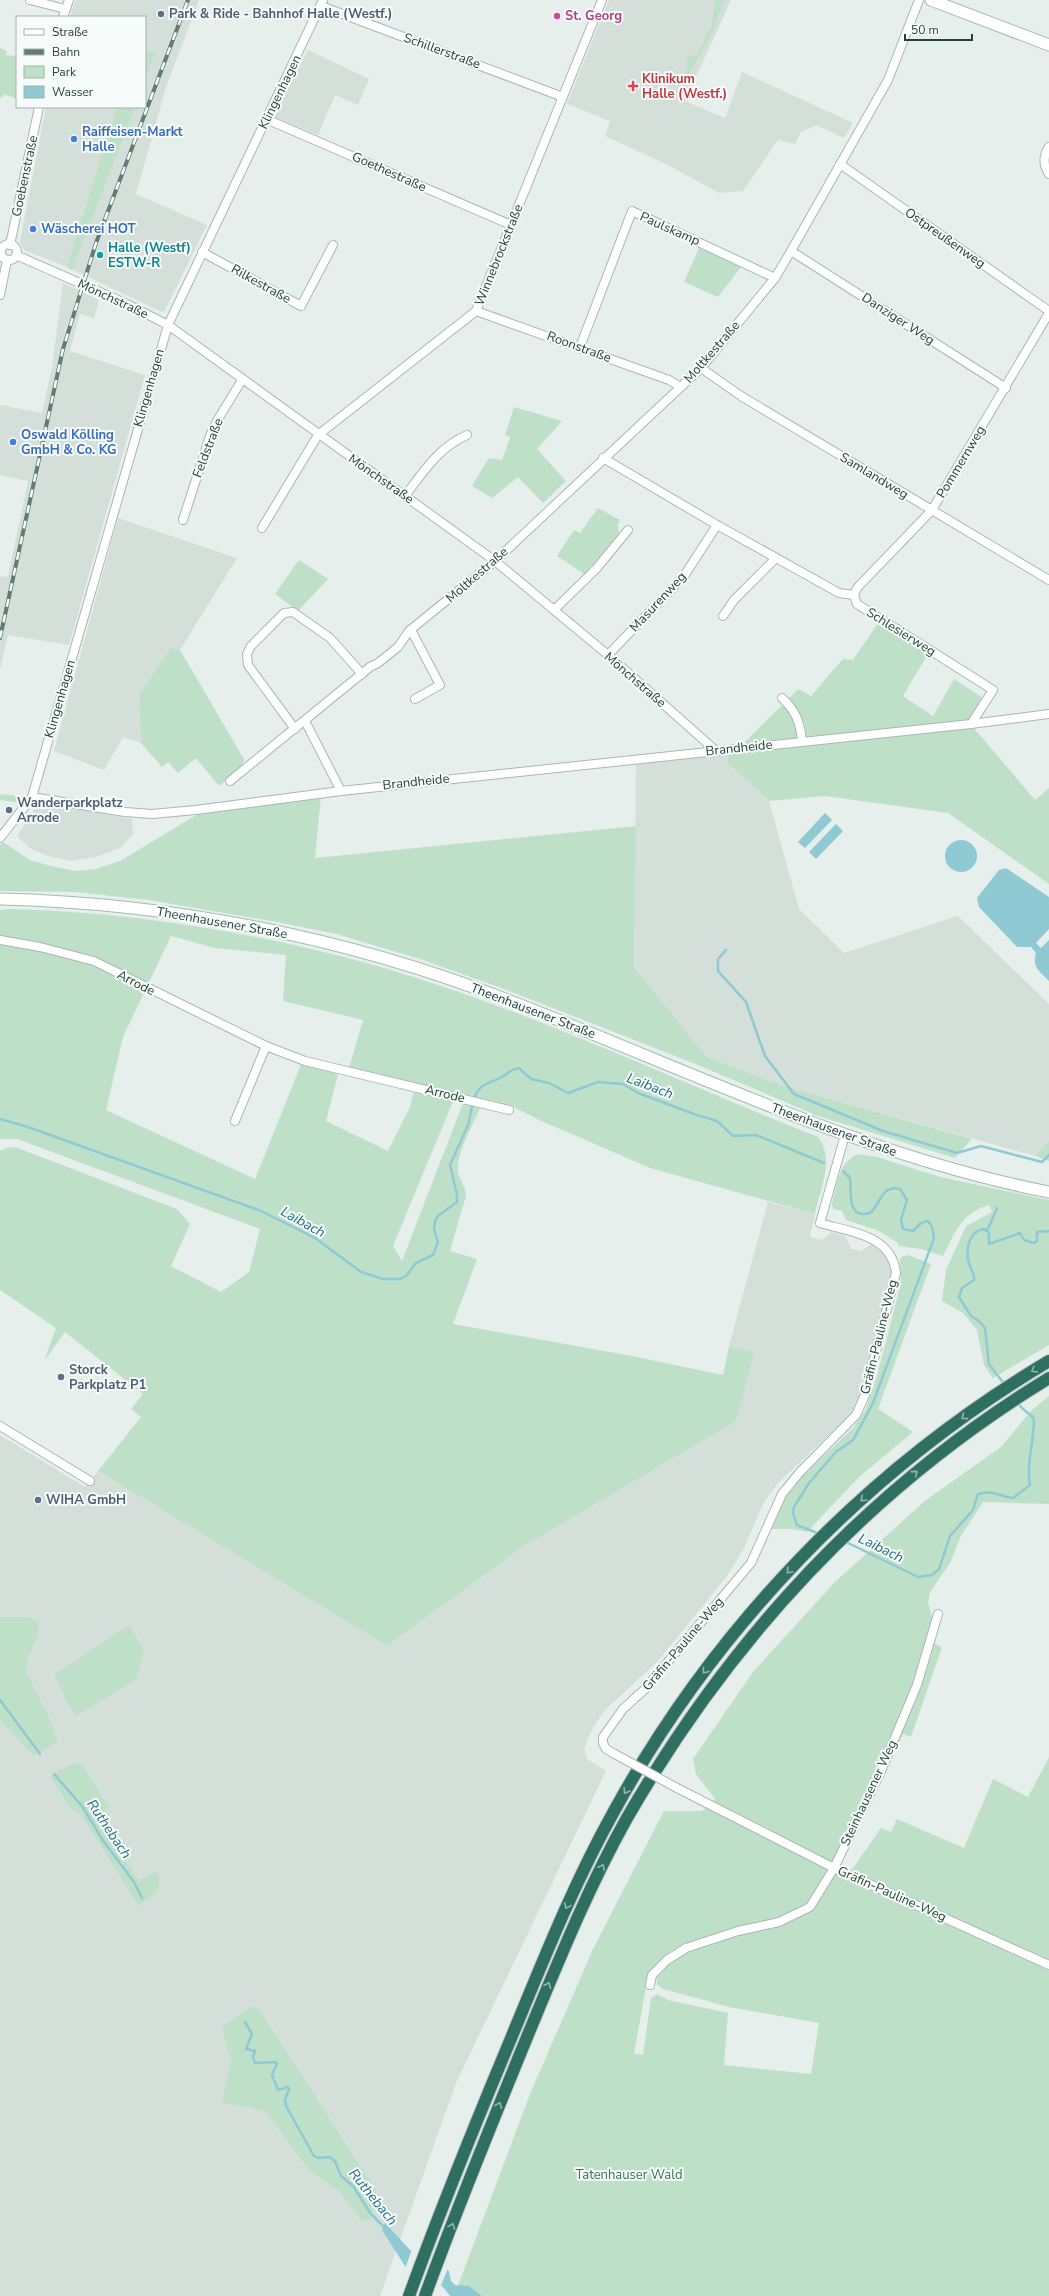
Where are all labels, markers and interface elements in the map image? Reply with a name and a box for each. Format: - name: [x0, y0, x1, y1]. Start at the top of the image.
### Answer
- place label: Park & Ride - Bahnhof Halle (Westf.): [169, 5, 392, 23]
- place label: St. Georg: [565, 7, 622, 25]
- marker: Park & Ride - Bahnhof Halle (Westf.): [156, 9, 166, 19]
- marker: St. Georg: [552, 11, 562, 21]
- legend: [16, 16, 146, 108]
- scale bar: [905, 16, 972, 42]
- text: 50 m: [911, 22, 939, 38]
- text: Straße: [52, 24, 88, 40]
- street label: Schillerstraße: [401, 29, 483, 73]
- text: Bahn: [52, 44, 80, 60]
- street label: Klingenhagen: [254, 52, 306, 132]
- text: Park: [52, 64, 77, 80]
- place label: Klinikum Halle (Westf.): [642, 70, 727, 103]
- marker: Klinikum Halle (Westf.): [627, 80, 639, 92]
- text: Wasser: [52, 84, 94, 100]
- place label: Raiffeisen-Markt Halle: [82, 123, 184, 156]
- street label: Goebenstraße: [8, 134, 42, 218]
- marker: Raiffeisen-Markt Halle: [69, 134, 79, 144]
- street label: Goethestraße: [349, 148, 429, 196]
- street label: Winnebrockstraße: [470, 202, 528, 308]
- street label: Ostpreußenweg: [901, 203, 989, 273]
- street label: Paulskamp: [637, 208, 703, 250]
- place label: Wäscherei HOT: [41, 220, 136, 238]
- marker: Wäscherei HOT: [28, 224, 38, 234]
- place label: Halle (Westf) ESTW-R: [108, 239, 191, 272]
- marker: Halle (Westf) ESTW-R: [95, 250, 105, 260]
- street label: Rilkestraße: [228, 260, 294, 308]
- street label: Mönchstraße: [75, 275, 151, 323]
- street label: Danziger Weg: [858, 289, 938, 349]
- street label: Moltkestraße: [680, 317, 744, 387]
- street label: Roonstraße: [544, 327, 614, 367]
- street label: Klingenhagen: [129, 347, 169, 429]
- street label: Feldstraße: [188, 416, 228, 480]
- street label: Pommernweg: [932, 422, 990, 502]
- place label: Oswald Kölling GmbH & Co. KG: [21, 426, 116, 459]
- marker: Oswald Kölling GmbH & Co. KG: [8, 437, 18, 447]
- street label: Samlandweg: [836, 448, 912, 504]
- street label: Mönchstraße: [345, 450, 417, 508]
- street label: Moltkestraße: [442, 543, 512, 607]
- street label: Masurenweg: [626, 568, 690, 636]
- street label: Schlesierweg: [863, 604, 939, 660]
- street label: Mönchstraße: [600, 648, 670, 712]
- street label: Klingenhagen: [40, 658, 80, 740]
- street label: Brandheide: [705, 736, 773, 760]
- street label: Brandheide: [382, 770, 450, 794]
- place label: Wanderparkplatz Arrode: [17, 794, 123, 827]
- marker: Wanderparkplatz Arrode: [4, 805, 14, 815]
- street label: Theenhausener Straße: [155, 903, 289, 943]
- street label: Arrode: [114, 966, 158, 1000]
- street label: Theenhausener Straße: [468, 979, 598, 1043]
- water label: Laibach: [624, 1068, 676, 1104]
- street label: Arrode: [423, 1081, 467, 1107]
- street label: Theenhausener Straße: [769, 1099, 899, 1161]
- water label: Laibach: [277, 1202, 329, 1242]
- street label: Gräfin-Pauline-Weg: [856, 1278, 902, 1396]
- place label: Storck Parkplatz P1: [69, 1361, 147, 1394]
- one-way arrow: [1032, 1365, 1039, 1373]
- marker: Storck Parkplatz P1: [56, 1372, 66, 1382]
- one-way arrow: [961, 1412, 968, 1419]
- one-way arrow: [910, 1471, 917, 1478]
- place label: WIHA GmbH: [46, 1491, 126, 1509]
- marker: WIHA GmbH: [33, 1495, 43, 1505]
- one-way arrow: [860, 1495, 868, 1502]
- water label: Laibach: [855, 1529, 907, 1567]
- one-way arrow: [786, 1566, 794, 1574]
- street label: Gräfin-Pauline-Weg: [638, 1593, 728, 1695]
- one-way arrow: [703, 1666, 710, 1673]
- street label: Steinhausener Weg: [837, 1737, 901, 1849]
- one-way arrow: [623, 1787, 631, 1794]
- water label: Ruthebach: [82, 1796, 136, 1862]
- street label: Gräfin-Pauline-Weg: [835, 1862, 949, 1926]
- one-way arrow: [598, 1863, 605, 1871]
- one-way arrow: [564, 1902, 572, 1910]
- one-way arrow: [544, 1981, 552, 1988]
- one-way arrow: [494, 2102, 502, 2110]
- water label: Ruthebach: [344, 2165, 402, 2229]
- park label: Tatenhauser Wald: [575, 2166, 683, 2184]
- one-way arrow: [448, 2223, 456, 2230]

